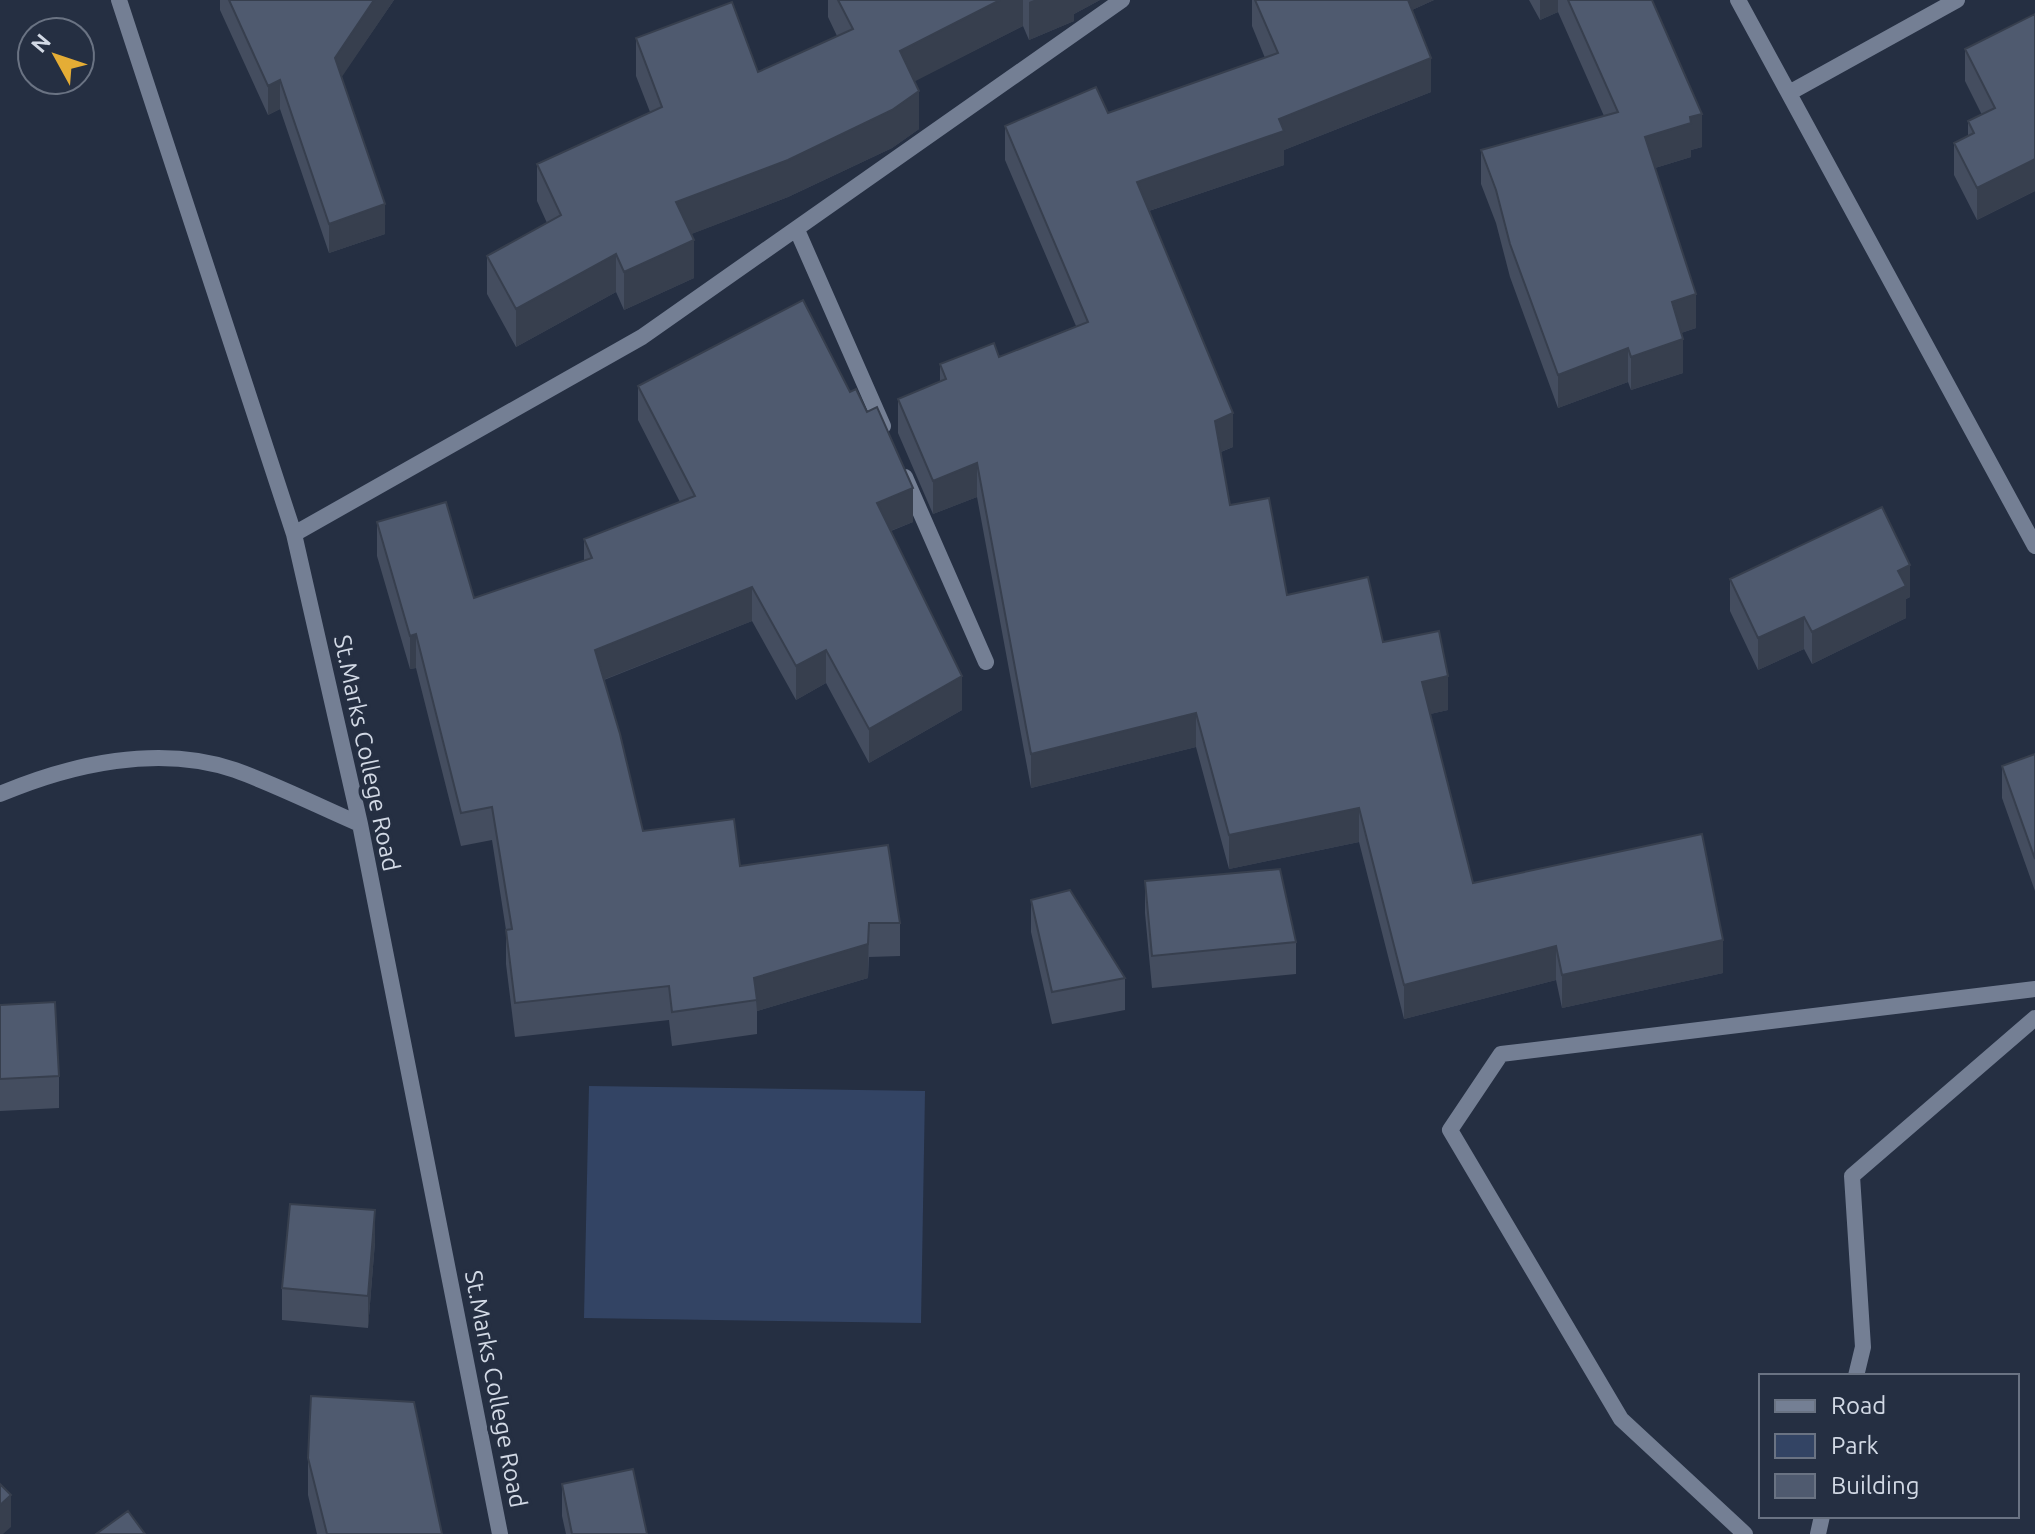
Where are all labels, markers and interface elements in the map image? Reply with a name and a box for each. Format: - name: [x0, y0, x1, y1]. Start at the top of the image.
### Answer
- north arrow: [16, 16, 96, 96]
- text: N: [25, 28, 55, 57]
- street label: St.Marks College Road: [329, 632, 405, 874]
- street label: St.Marks College Road: [460, 1268, 532, 1510]
- legend: [1759, 1374, 2019, 1518]
- text: Road: [1831, 1392, 1886, 1419]
- text: Park: [1831, 1432, 1879, 1459]
- text: Building: [1831, 1472, 1919, 1499]

